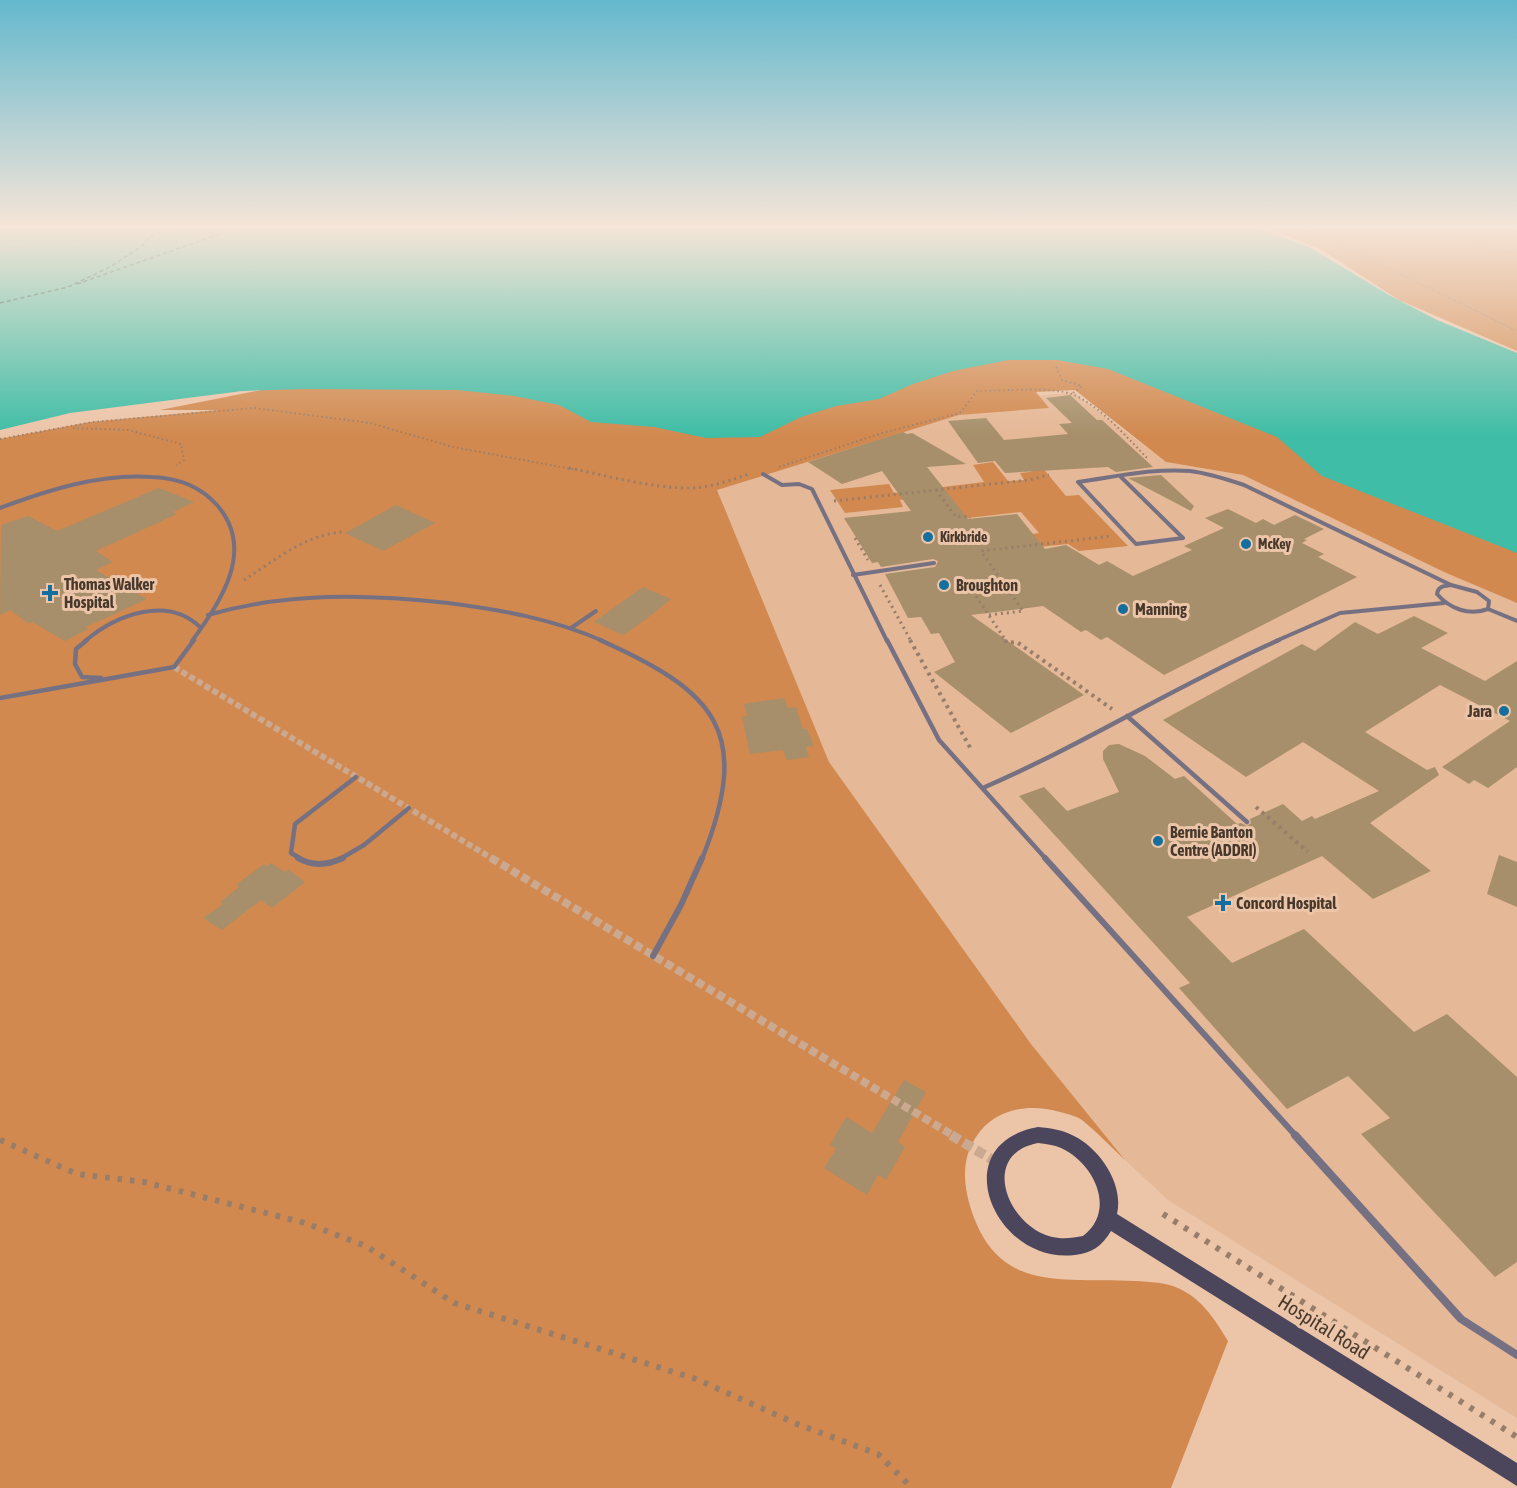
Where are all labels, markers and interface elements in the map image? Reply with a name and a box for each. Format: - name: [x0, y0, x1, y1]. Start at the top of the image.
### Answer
- place label: Kirkbride: [940, 529, 987, 545]
- marker: Kirkbride: [921, 530, 935, 544]
- place label: McKey: [1258, 536, 1291, 552]
- marker: McKey: [1239, 537, 1253, 551]
- place label: Thomas Walker Hospital: [64, 575, 155, 611]
- place label: Broughton: [956, 576, 1018, 594]
- marker: Broughton: [937, 578, 951, 592]
- marker: Thomas Walker Hospital: [41, 584, 59, 602]
- place label: Manning: [1135, 600, 1187, 618]
- marker: Manning: [1116, 602, 1130, 616]
- place label: Jara: [1467, 702, 1492, 720]
- marker: Jara: [1497, 704, 1511, 718]
- place label: Bernie Banton Centre (ADDRI): [1170, 823, 1257, 859]
- marker: Bernie Banton Centre (ADDRI): [1151, 834, 1165, 848]
- marker: Concord Hospital: [1214, 894, 1232, 912]
- place label: Concord Hospital: [1236, 894, 1337, 912]
- street label: Hospital Road: [1274, 1289, 1374, 1364]

